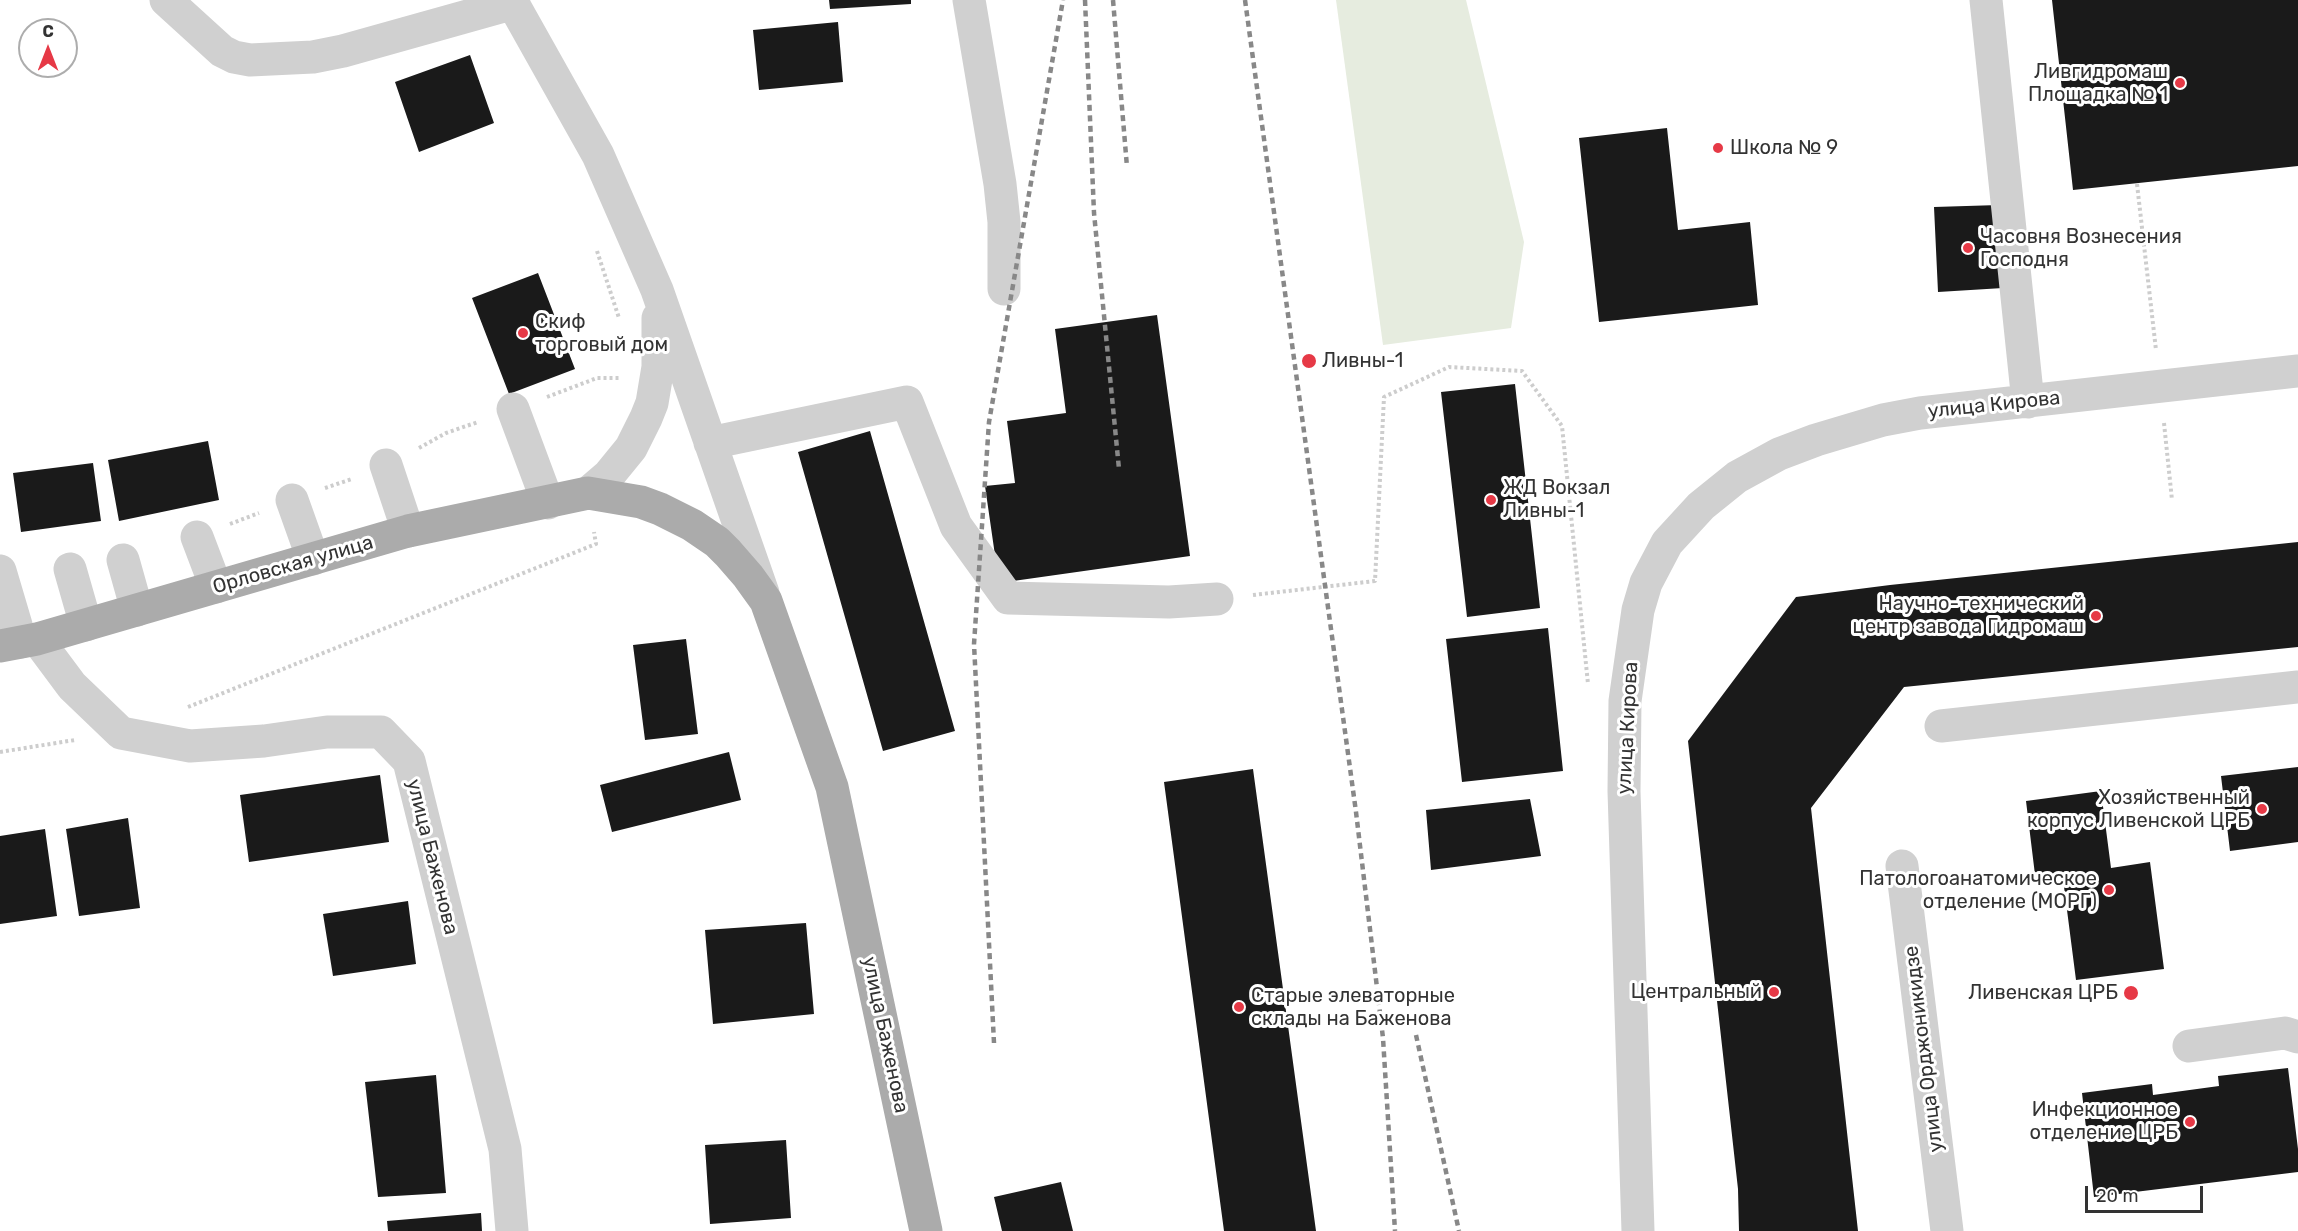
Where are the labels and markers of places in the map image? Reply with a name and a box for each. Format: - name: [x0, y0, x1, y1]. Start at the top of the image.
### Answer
- place label: Ливгидромаш Площадка № 1: [2028, 60, 2168, 107]
- marker: Ливгидромаш Площадка № 1: [2173, 76, 2187, 90]
- place label: Школа № 9: [1730, 136, 1838, 160]
- marker: Школа № 9: [1711, 141, 1725, 155]
- place label: Часовня Вознесения Господня: [1980, 225, 2182, 272]
- marker: Часовня Вознесения Господня: [1961, 241, 1975, 255]
- place label: Скиф торговый дом: [535, 310, 668, 357]
- marker: Скиф торговый дом: [516, 326, 530, 340]
- place label: Ливны-1: [1322, 349, 1403, 373]
- marker: Ливны-1: [1300, 352, 1318, 370]
- place label: ЖД Вокзал Ливны-1: [1503, 476, 1610, 523]
- marker: ЖД Вокзал Ливны-1: [1484, 493, 1498, 507]
- place label: Научно-технический центр завода Гидромаш: [1853, 592, 2084, 639]
- marker: Научно-технический центр завода Гидромаш: [2089, 609, 2103, 623]
- place label: Хозяйственный корпус Ливенской ЦРБ: [2027, 786, 2250, 833]
- marker: Хозяйственный корпус Ливенской ЦРБ: [2255, 802, 2269, 816]
- place label: Патологоанатомическое отделение (МОРГ): [1859, 867, 2097, 914]
- marker: Патологоанатомическое отделение (МОРГ): [2102, 883, 2116, 897]
- place label: Центральный: [1631, 980, 1762, 1004]
- place label: Ливенская ЦРБ: [1968, 981, 2118, 1005]
- place label: Старые элеваторные склады на Баженова: [1251, 984, 1455, 1031]
- marker: Ливенская ЦРБ: [2122, 984, 2140, 1002]
- marker: Центральный: [1767, 985, 1781, 999]
- marker: Старые элеваторные склады на Баженова: [1232, 1000, 1246, 1014]
- place label: Инфекционное отделение ЦРБ: [2030, 1098, 2178, 1145]
- marker: Инфекционное отделение ЦРБ: [2183, 1115, 2197, 1129]

